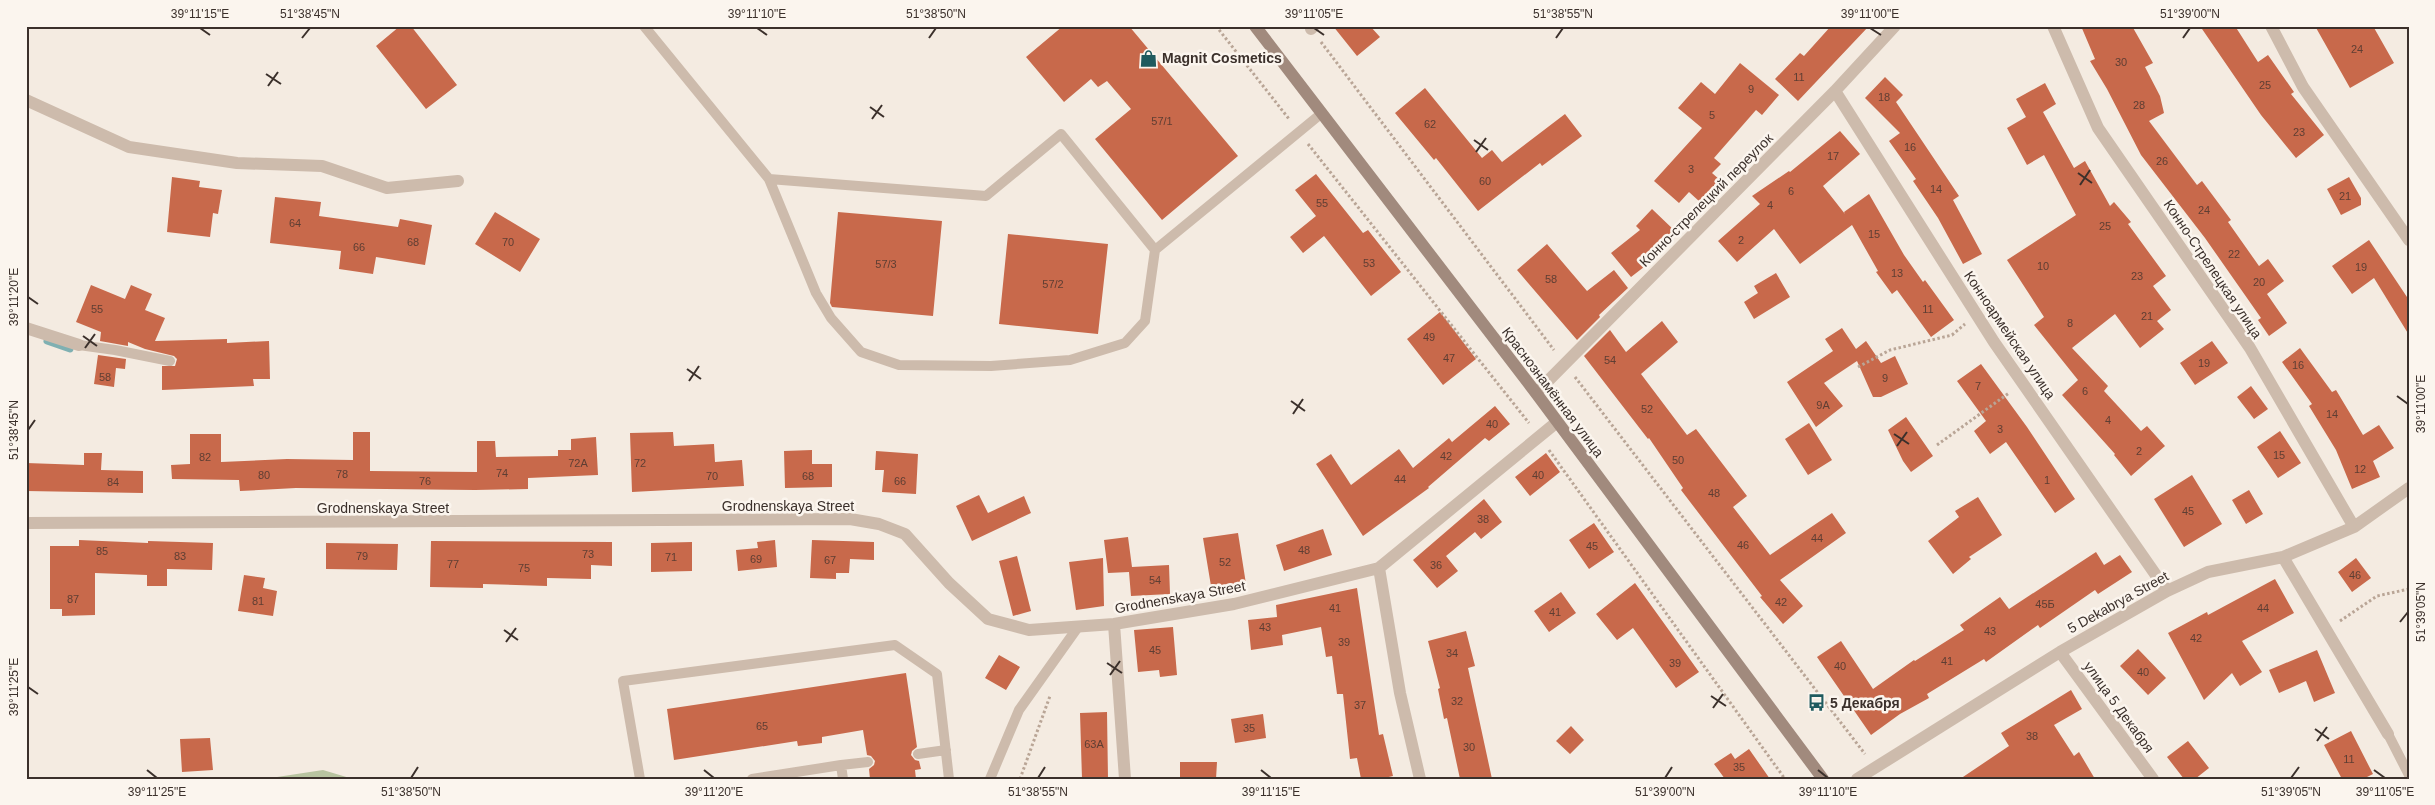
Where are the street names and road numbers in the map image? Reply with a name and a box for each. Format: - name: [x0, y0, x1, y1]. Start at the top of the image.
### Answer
- street label: Конно-стрелецкий переулок: [1636, 129, 1777, 270]
- street label: Конно-Стрелецкая улица: [2161, 197, 2266, 341]
- street label: Конноармейская улица: [1961, 268, 2059, 402]
- street label: Краснознамённая улица: [1499, 324, 1607, 460]
- street label: Grodnenskaya Street: [722, 498, 854, 514]
- street label: Grodnenskaya Street: [317, 500, 449, 516]
- street label: 5 Dekabrya Street: [2065, 568, 2171, 636]
- street label: Grodnenskaya Street: [1113, 578, 1247, 616]
- street label: улица 5 Декабря: [2081, 658, 2157, 756]

